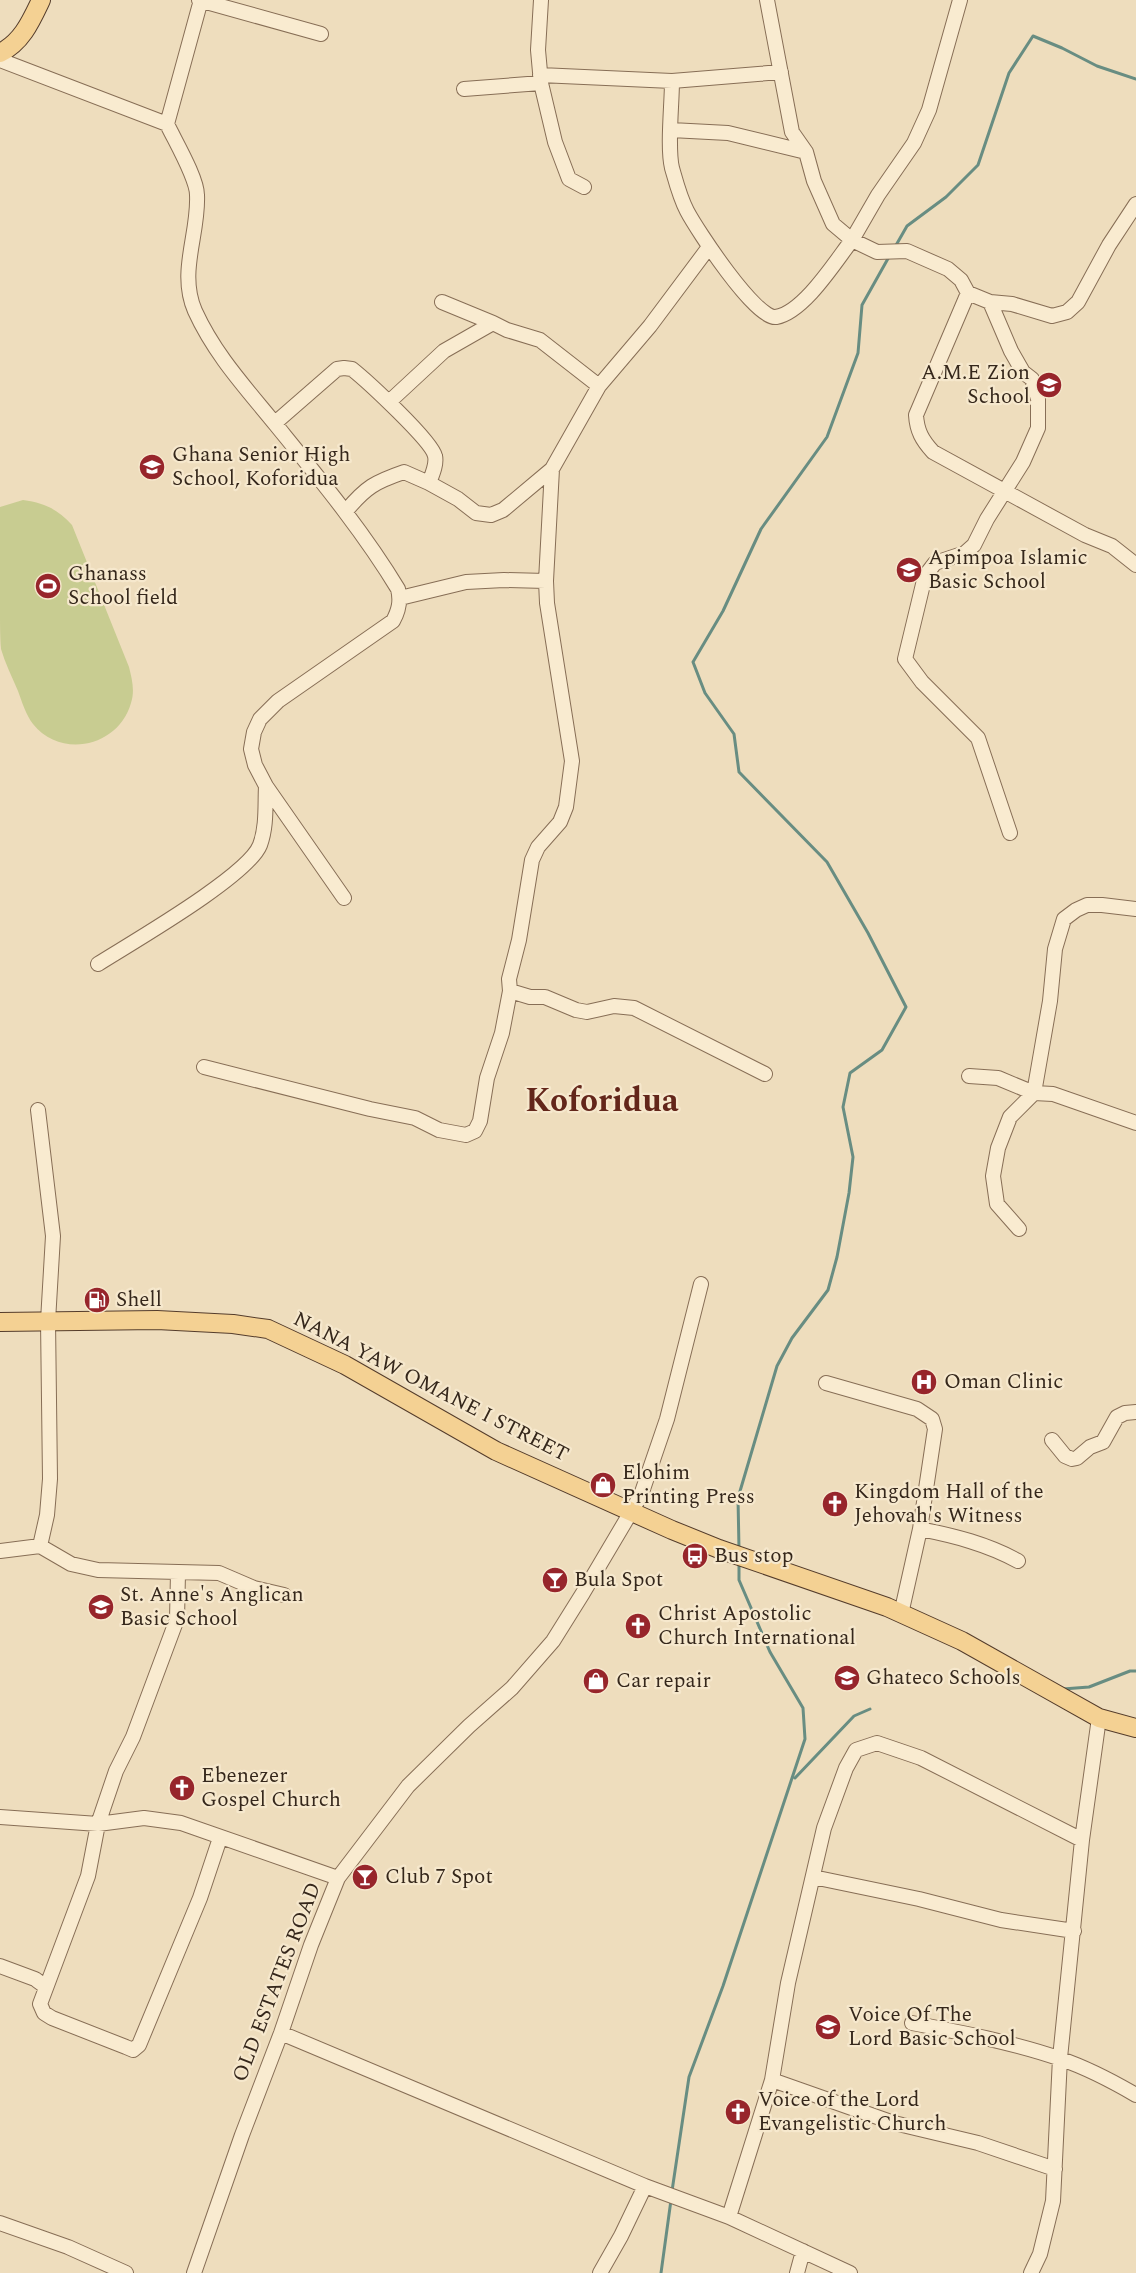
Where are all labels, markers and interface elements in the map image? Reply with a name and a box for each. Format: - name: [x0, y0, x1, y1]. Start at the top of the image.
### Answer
- place label: A.M.E Zion School: [921, 357, 1030, 413]
- school or university icon: A.M.E Zion School: [1034, 370, 1064, 400]
- place label: Ghana Senior High School, Koforidua: [172, 439, 351, 495]
- school or university icon: Ghana Senior High School, Koforidua: [137, 452, 167, 482]
- place label: Apimpoa Islamic Basic School: [928, 542, 1088, 598]
- school or university icon: Apimpoa Islamic Basic School: [894, 555, 924, 585]
- place label: Ghanass School field: [68, 558, 178, 614]
- sports icon: Ghanass School field: [33, 571, 63, 601]
- district label: Koforidua: [525, 1076, 679, 1126]
- place label: Shell: [116, 1284, 162, 1316]
- fuel station icon: Shell: [82, 1285, 112, 1315]
- street label: NANA YAW OMANE I STREET: [288, 1303, 574, 1471]
- place label: Oman Clinic: [944, 1366, 1063, 1398]
- hospital icon: Oman Clinic: [909, 1367, 939, 1397]
- place label: Elohim Printing Press: [622, 1457, 755, 1513]
- shop icon: Elohim Printing Press: [588, 1470, 618, 1500]
- place label: Kingdom Hall of the Jehovah's Witness: [854, 1476, 1044, 1532]
- church icon: Kingdom Hall of the Jehovah's Witness: [820, 1489, 850, 1519]
- place label: Bus stop: [714, 1540, 793, 1572]
- bus stop icon: Bus stop: [680, 1541, 710, 1571]
- place label: Bula Spot: [574, 1564, 663, 1596]
- bar icon: Bula Spot: [540, 1565, 570, 1595]
- place label: St. Anne's Anglican Basic School: [120, 1579, 304, 1635]
- school or university icon: St. Anne's Anglican Basic School: [86, 1592, 116, 1622]
- place label: Christ Apostolic Church International: [658, 1598, 856, 1654]
- church icon: Christ Apostolic Church International: [623, 1611, 653, 1641]
- place label: Ghateco Schools: [866, 1662, 1021, 1694]
- school or university icon: Ghateco Schools: [832, 1663, 862, 1693]
- place label: Car repair: [616, 1665, 711, 1697]
- shop icon: Car repair: [581, 1666, 611, 1696]
- place label: Ebenezer Gospel Church: [201, 1760, 341, 1816]
- church icon: Ebenezer Gospel Church: [167, 1773, 197, 1803]
- place label: Club 7 Spot: [385, 1861, 493, 1893]
- bar icon: Club 7 Spot: [350, 1862, 380, 1892]
- street label: OLD ESTATES ROAD: [224, 1878, 330, 2086]
- place label: Voice Of The Lord Basic School: [848, 1999, 1016, 2055]
- school or university icon: Voice Of The Lord Basic School: [813, 2012, 843, 2042]
- place label: Voice of the Lord Evangelistic Church: [758, 2084, 946, 2140]
- church icon: Voice of the Lord Evangelistic Church: [723, 2097, 753, 2127]

